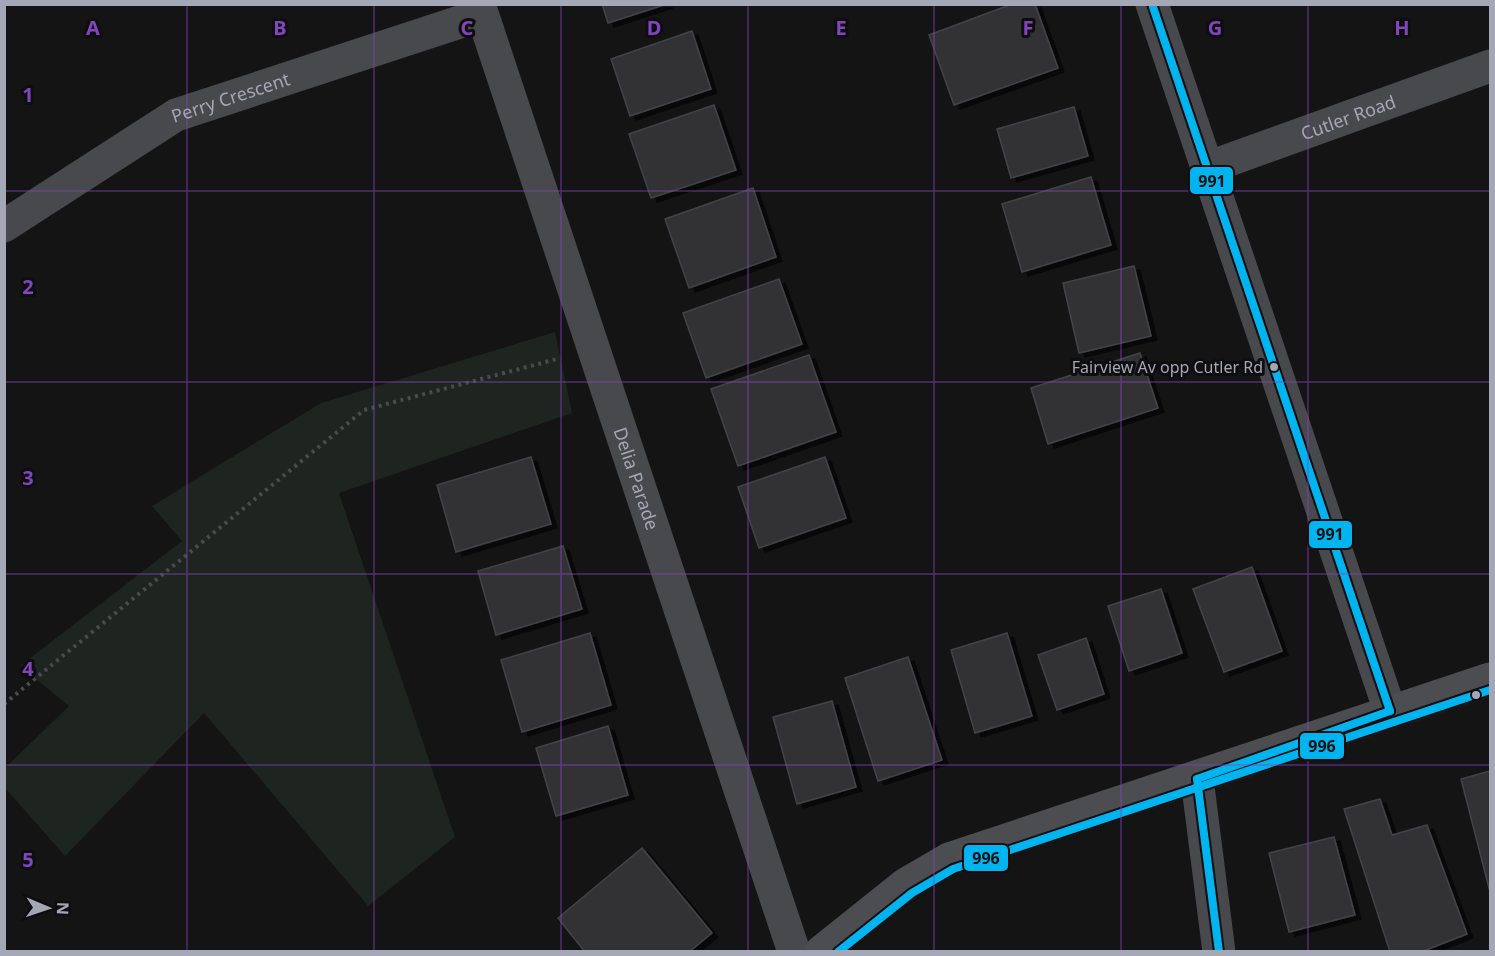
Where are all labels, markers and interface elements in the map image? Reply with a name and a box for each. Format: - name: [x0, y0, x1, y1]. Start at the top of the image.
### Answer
- text: A: [86, 14, 100, 41]
- text: B: [273, 14, 287, 41]
- text: C: [461, 14, 474, 41]
- text: D: [647, 14, 661, 41]
- text: E: [835, 14, 847, 41]
- text: F: [1023, 14, 1033, 41]
- text: G: [1208, 14, 1222, 41]
- text: H: [1394, 14, 1410, 41]
- street label: Perry Crescent: [168, 66, 293, 128]
- text: 1: [22, 81, 34, 108]
- street label: Cutler Road: [1297, 89, 1399, 145]
- line badge: 991: [1189, 166, 1234, 195]
- text: 991: [1198, 170, 1226, 192]
- text: 2: [22, 273, 34, 300]
- place label: Fairview Av opp Cutler Rd: [1072, 356, 1263, 378]
- marker: Fairview Av opp Cutler Rd: [1268, 361, 1280, 373]
- street label: Delia Parade: [608, 424, 665, 533]
- text: 3: [22, 464, 34, 491]
- line badge: 991: [1308, 520, 1353, 549]
- text: 991: [1316, 523, 1344, 545]
- text: 4: [22, 655, 34, 682]
- unlabelled marker: [1470, 689, 1482, 701]
- line badge: 996: [1299, 732, 1345, 760]
- text: 996: [1308, 735, 1336, 757]
- line badge: 996: [963, 844, 1009, 872]
- text: 5: [22, 846, 34, 873]
- text: 996: [972, 847, 1000, 869]
- north arrow: [18, 878, 78, 938]
- text: N: [52, 902, 74, 915]

